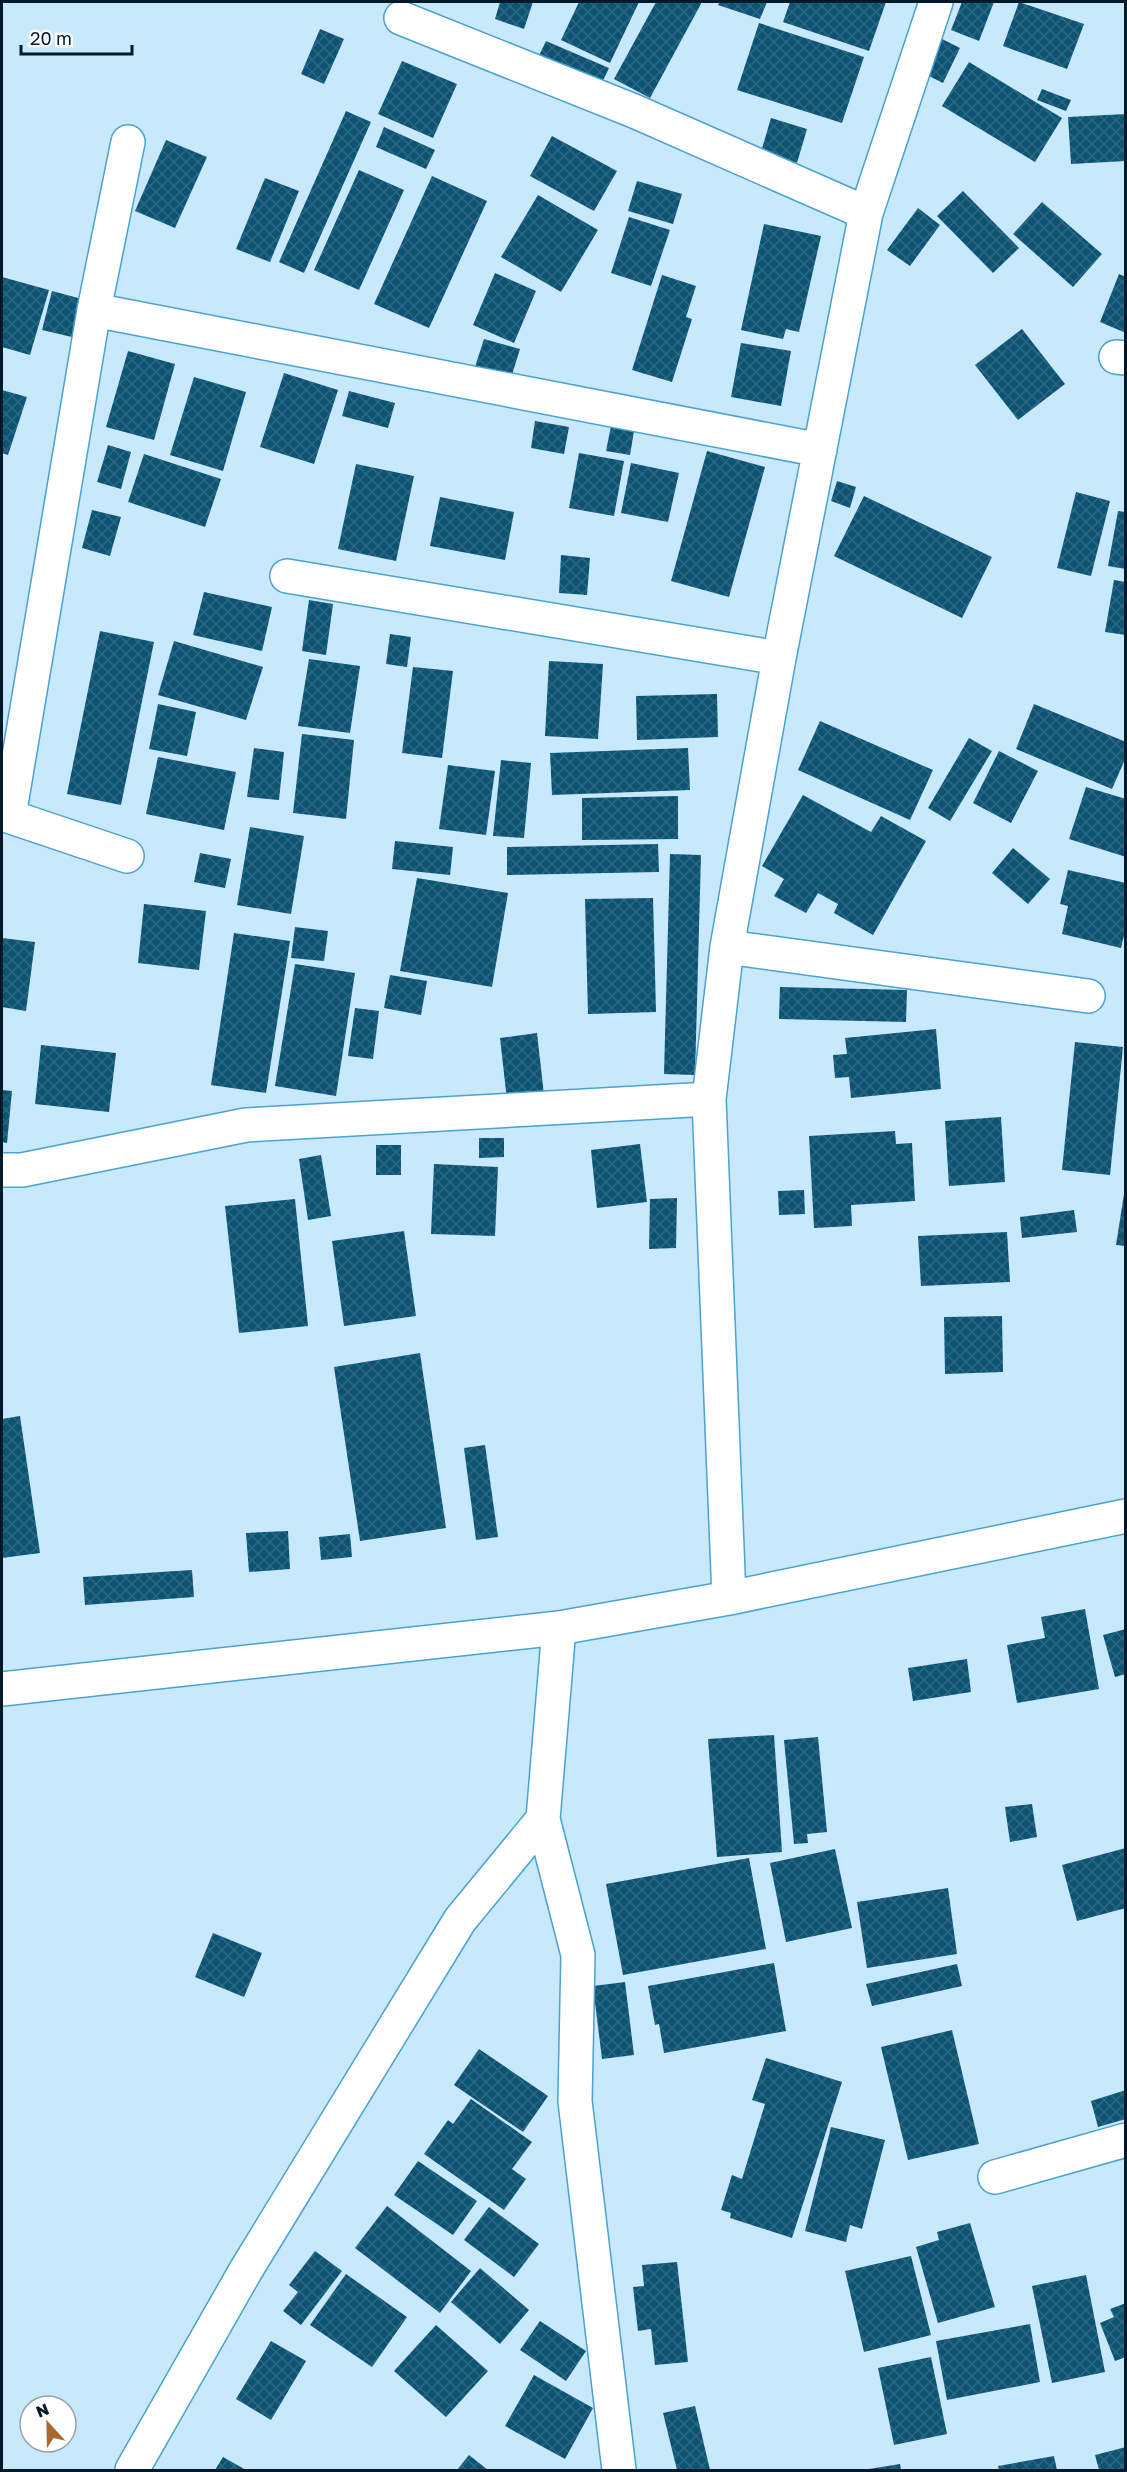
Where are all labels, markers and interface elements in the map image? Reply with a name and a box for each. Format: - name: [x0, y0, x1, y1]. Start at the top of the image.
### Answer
- scale bar: [21, 18, 132, 56]
- text: 20 m: [30, 27, 72, 49]
- north arrow: [18, 2394, 78, 2454]
- text: N: [33, 2399, 52, 2422]

